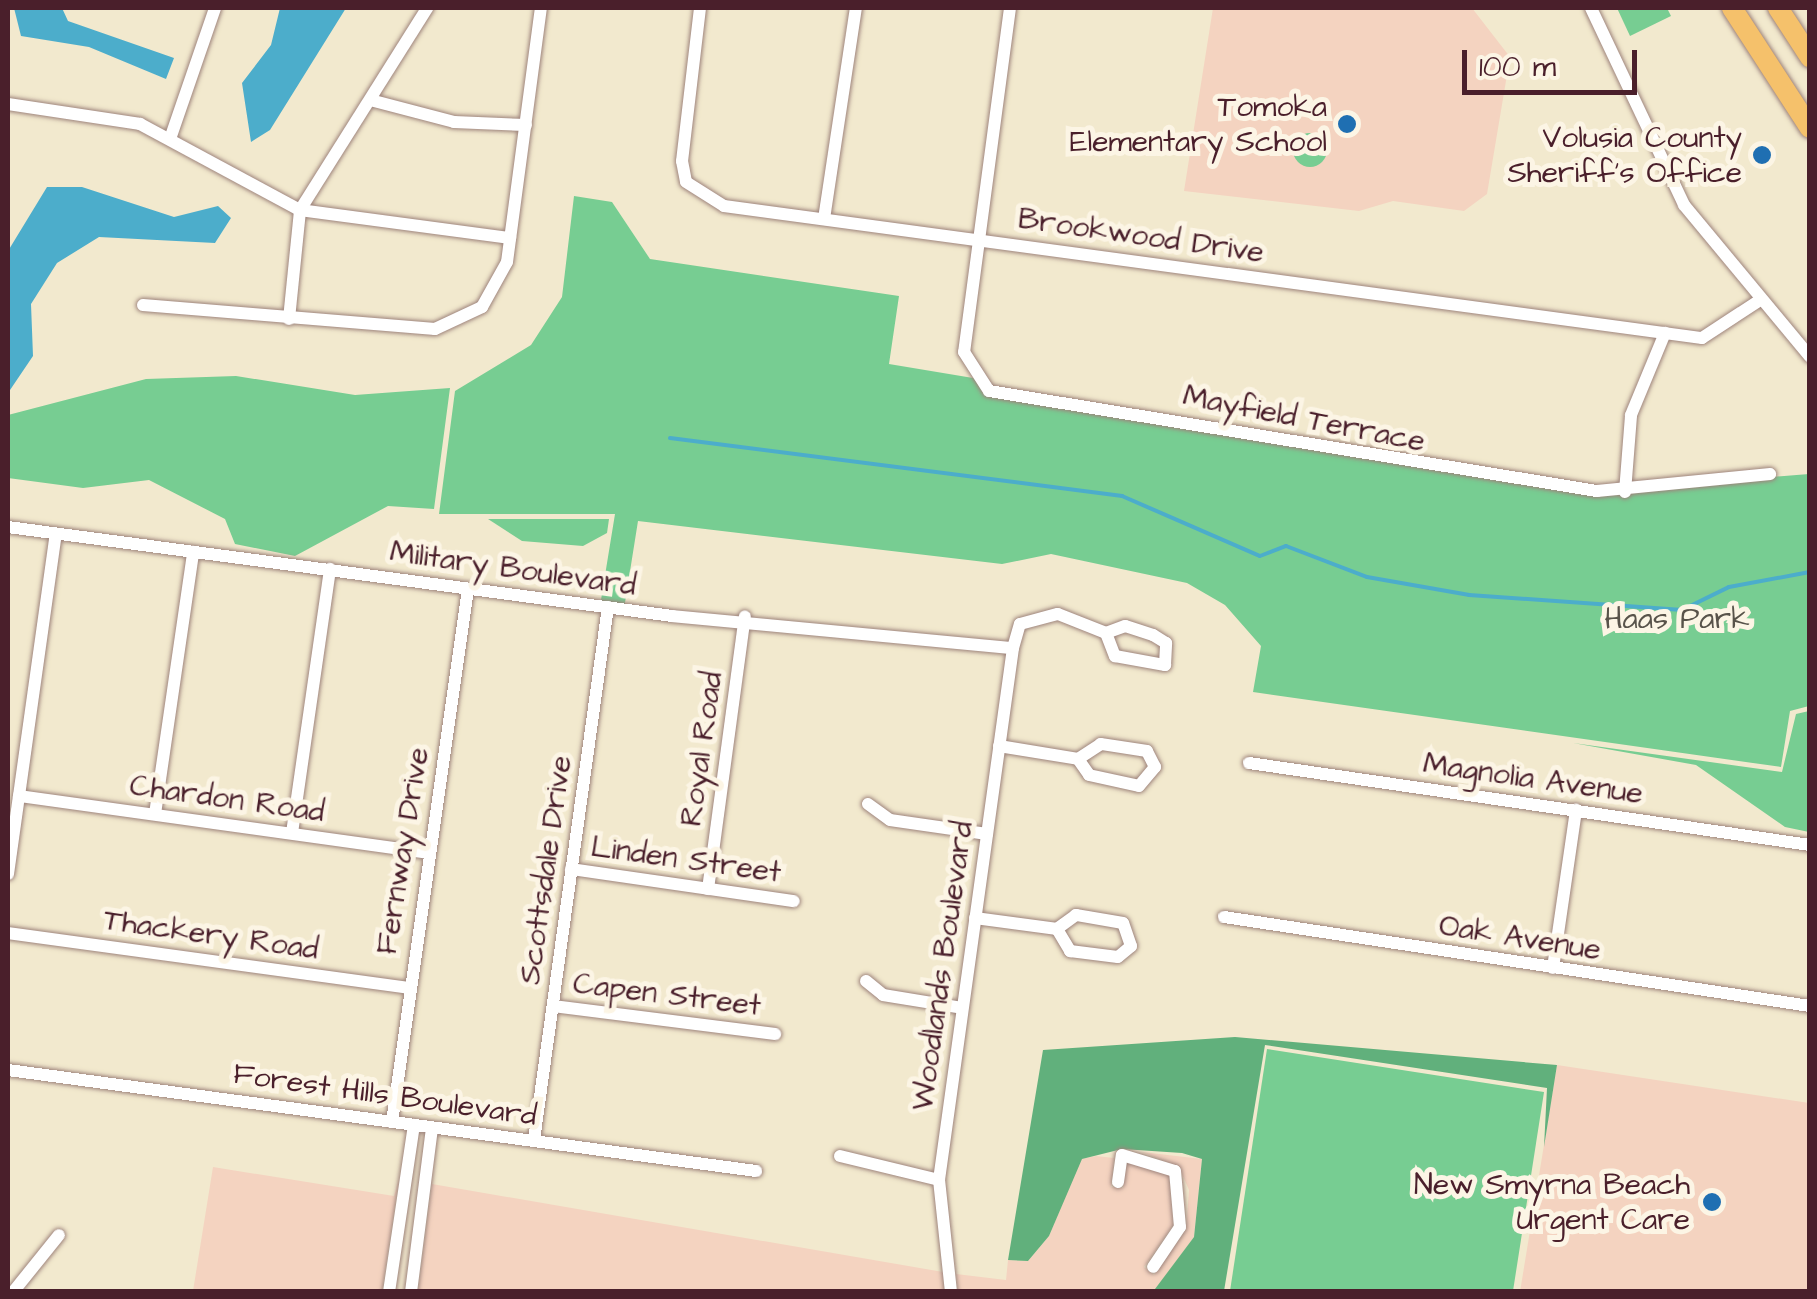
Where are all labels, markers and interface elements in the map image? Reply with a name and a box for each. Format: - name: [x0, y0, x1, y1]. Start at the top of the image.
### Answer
- scale bar: [1467, 30, 1642, 92]
- text: 100 m: [1479, 46, 1556, 88]
- place label: Tomoka Elementary School: [1070, 89, 1327, 160]
- marker: Tomoka Elementary School: [1336, 113, 1358, 135]
- place label: Volusia County Sheriff's Office: [1508, 120, 1742, 190]
- marker: Volusia County Sheriff's Office: [1751, 144, 1773, 166]
- street label: Brookwood Drive: [1016, 201, 1266, 271]
- street label: Mayfield Terrace: [1180, 378, 1428, 460]
- street label: Military Boulevard: [388, 534, 638, 604]
- park label: Haas Park: [1604, 601, 1750, 637]
- street label: Royal Road: [673, 669, 731, 829]
- street label: Fernway Drive: [369, 745, 437, 957]
- street label: Magnolia Avenue: [1421, 746, 1645, 812]
- street label: Scottsdale Drive: [512, 753, 580, 987]
- street label: Chardon Road: [127, 768, 327, 830]
- street label: Woodlands Boulevard: [905, 819, 981, 1113]
- street label: Linden Street: [589, 829, 783, 891]
- street label: Thackery Road: [101, 902, 321, 968]
- street label: Oak Avenue: [1437, 907, 1603, 969]
- street label: Capen Street: [571, 966, 763, 1024]
- street label: Forest Hills Boulevard: [231, 1056, 539, 1134]
- place label: New Smyrna Beach Urgent Care: [1414, 1167, 1690, 1238]
- marker: New Smyrna Beach Urgent Care: [1699, 1189, 1725, 1215]

